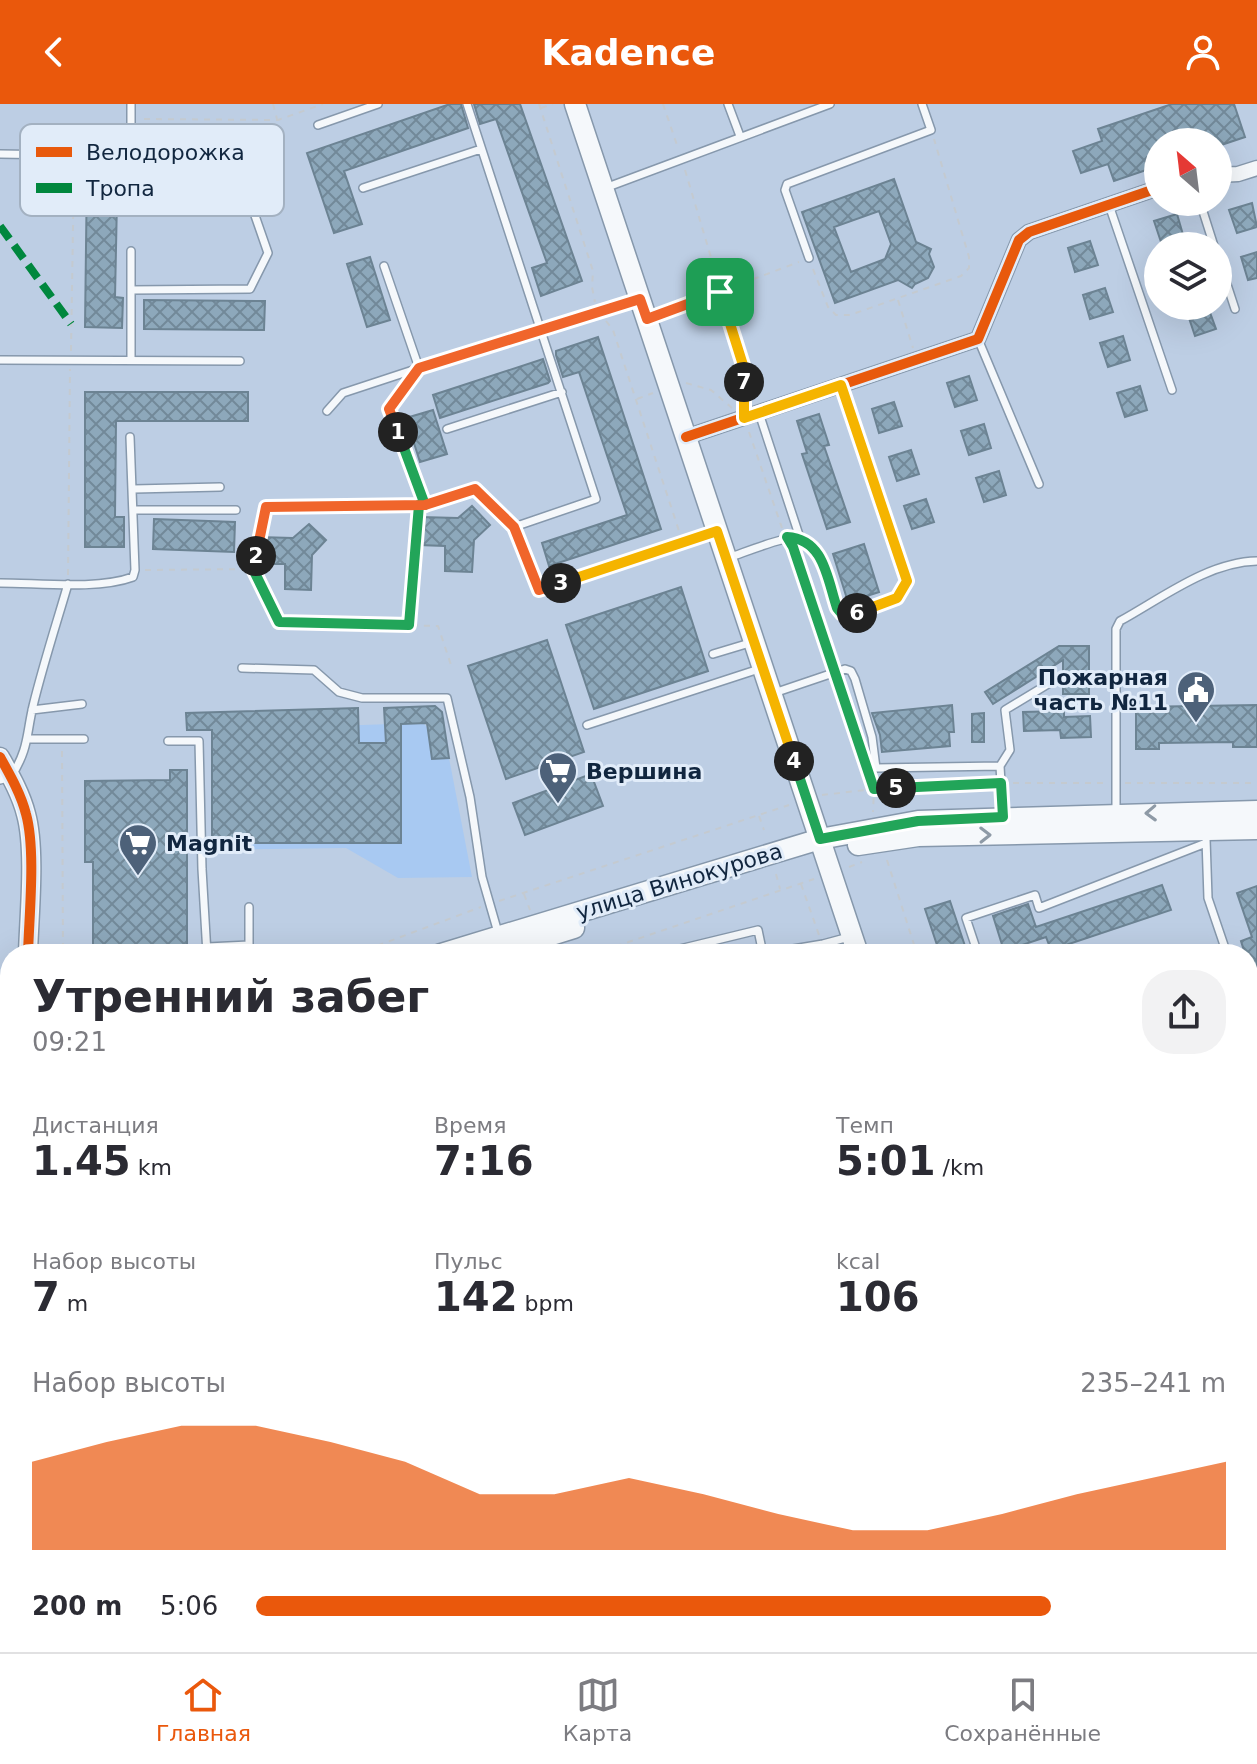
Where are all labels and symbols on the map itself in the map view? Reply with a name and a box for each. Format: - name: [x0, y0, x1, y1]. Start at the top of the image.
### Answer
- legend: [20, 124, 284, 216]
- north arrow: [1144, 128, 1232, 216]
- text: Велодорожка: [86, 140, 245, 165]
- text: Тропа: [85, 176, 155, 201]
- pin: [686, 258, 754, 326]
- pin: 7: [724, 362, 764, 402]
- pin: 1: [378, 412, 418, 452]
- pin: 2: [236, 536, 276, 576]
- pin: 3: [541, 563, 581, 603]
- pin: 6: [837, 593, 877, 633]
- place label: Пожарная часть №11: [1034, 665, 1168, 715]
- public building icon: Пожарная часть №11: [1175, 669, 1217, 724]
- pin: 4: [774, 741, 814, 781]
- supermarket icon: Вершина: [537, 750, 579, 805]
- place label: Вершина: [586, 759, 702, 784]
- pin: 5: [876, 768, 916, 808]
- one-way arrow: [1144, 805, 1157, 822]
- supermarket icon: Magnit: [117, 822, 159, 877]
- one-way arrow: [979, 826, 992, 843]
- place label: Magnit: [166, 831, 253, 856]
- street label: улица Винокурова: [573, 838, 785, 925]

